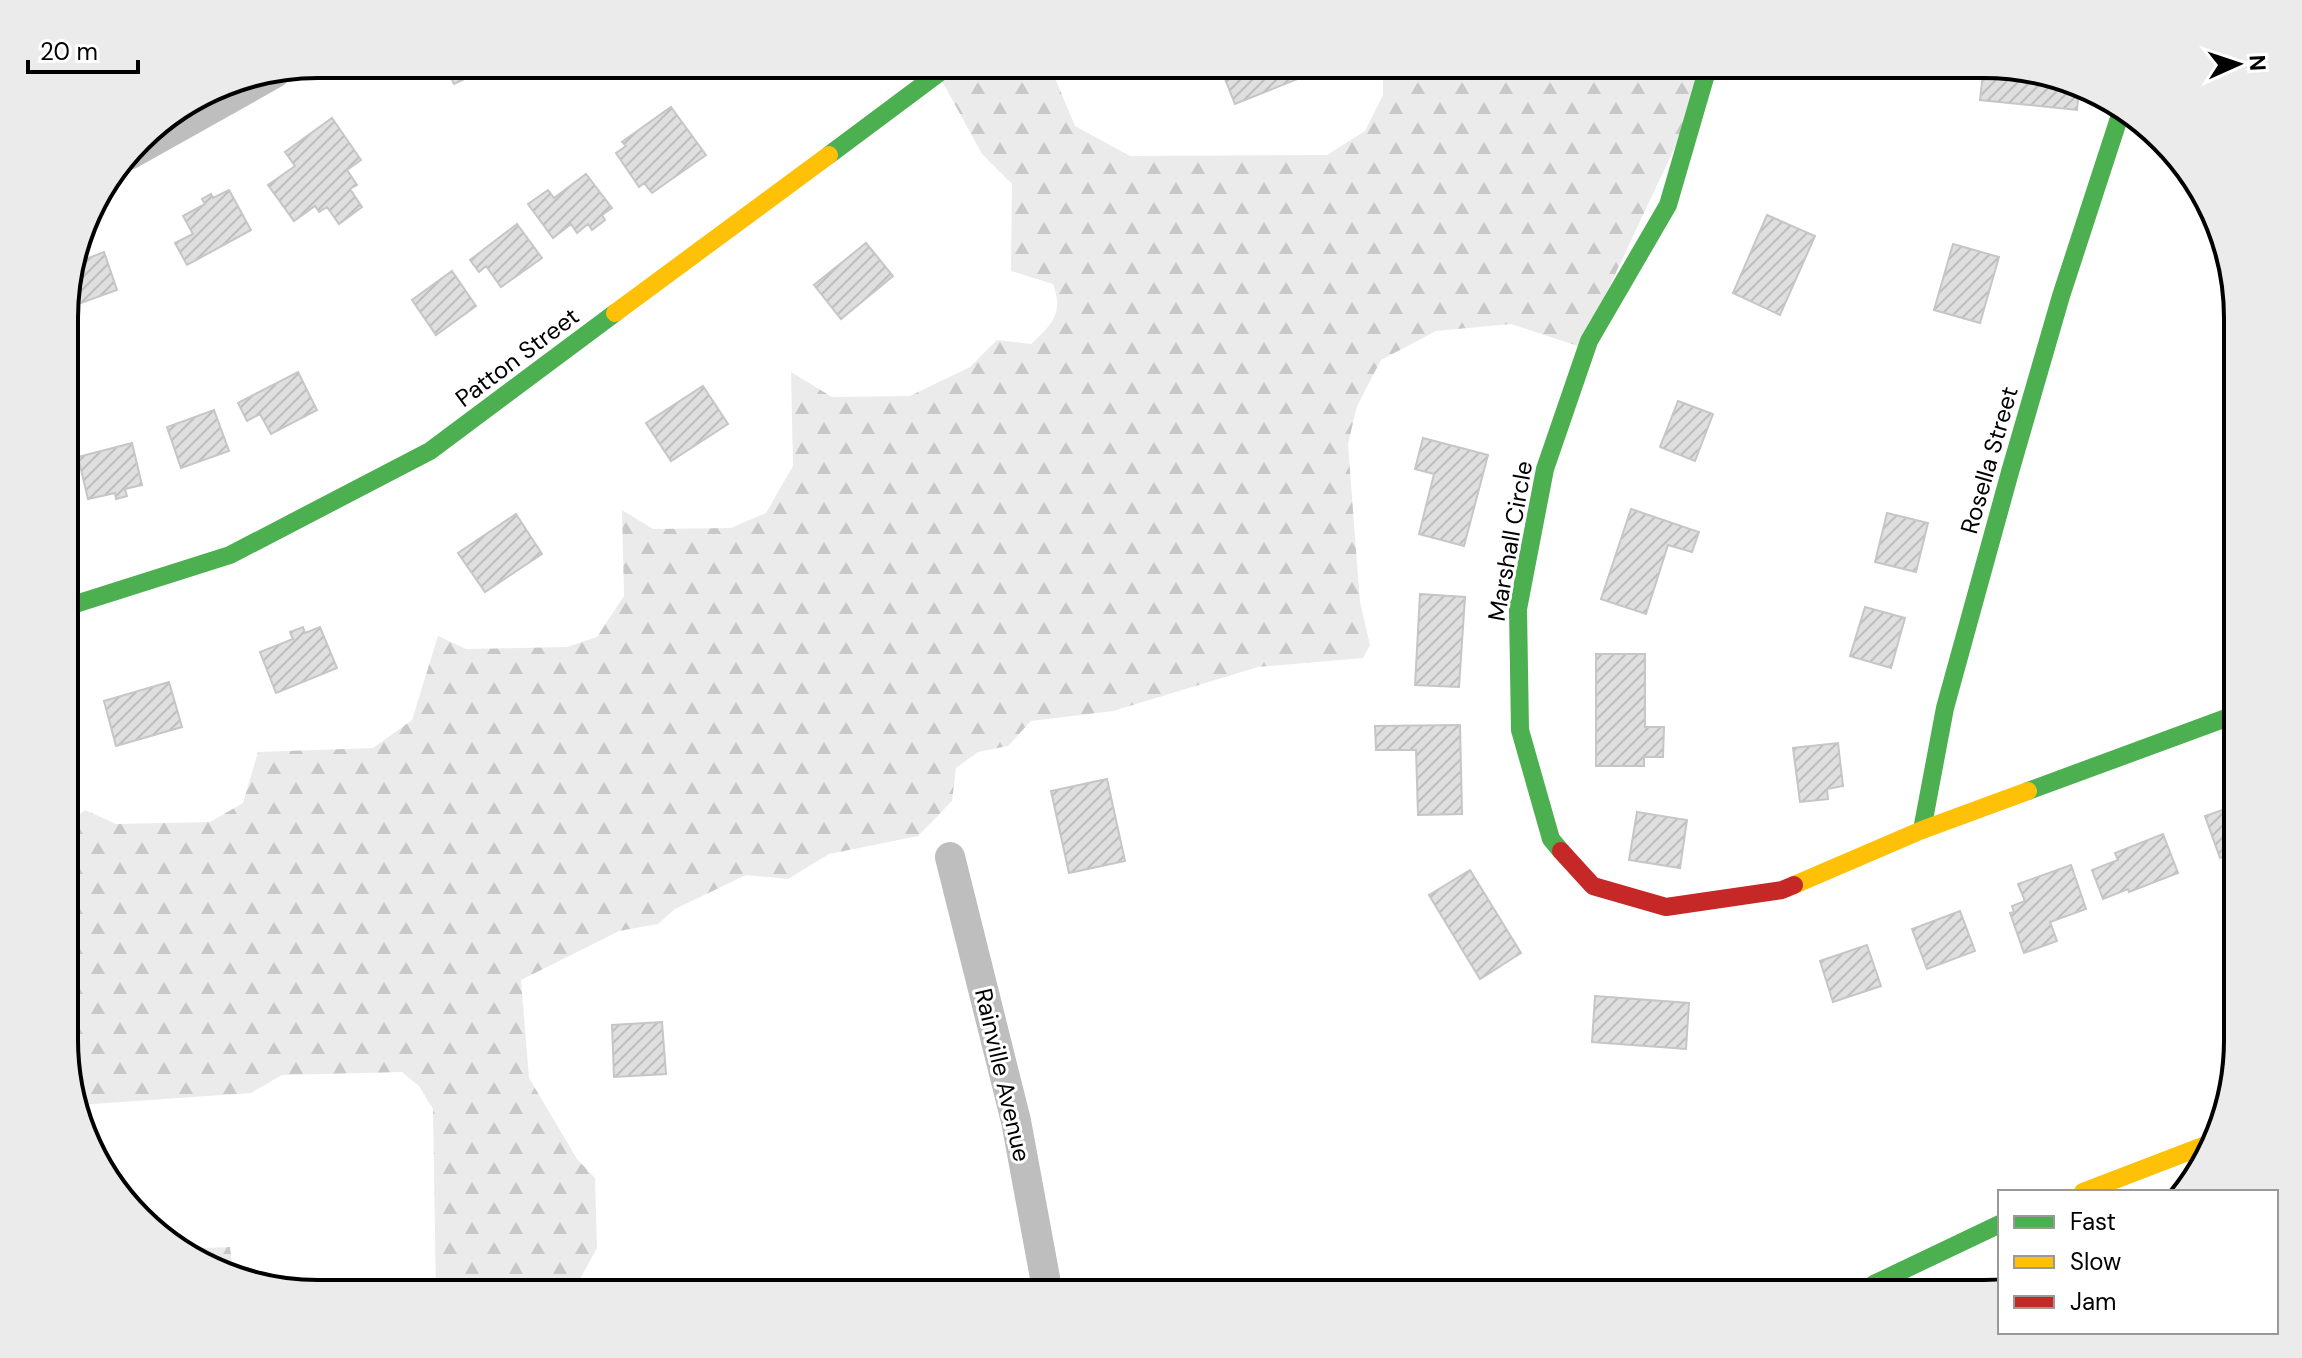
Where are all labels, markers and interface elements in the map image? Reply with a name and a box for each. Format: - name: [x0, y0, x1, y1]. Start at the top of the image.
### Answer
- scale bar: [28, 24, 138, 74]
- north arrow: [2198, 24, 2278, 104]
- text: 20 m: [40, 36, 98, 67]
- text: N: [2243, 54, 2272, 72]
- street label: Patton Street: [449, 300, 585, 414]
- street label: Rosella Street: [1953, 383, 2025, 537]
- street label: Marshall Circle: [1481, 458, 1539, 624]
- street label: Rainville Avenue: [968, 985, 1038, 1165]
- legend: [1998, 1190, 2278, 1334]
- text: Fast: [2070, 1206, 2116, 1237]
- text: Slow: [2070, 1246, 2121, 1277]
- text: Jam: [2070, 1286, 2116, 1317]

